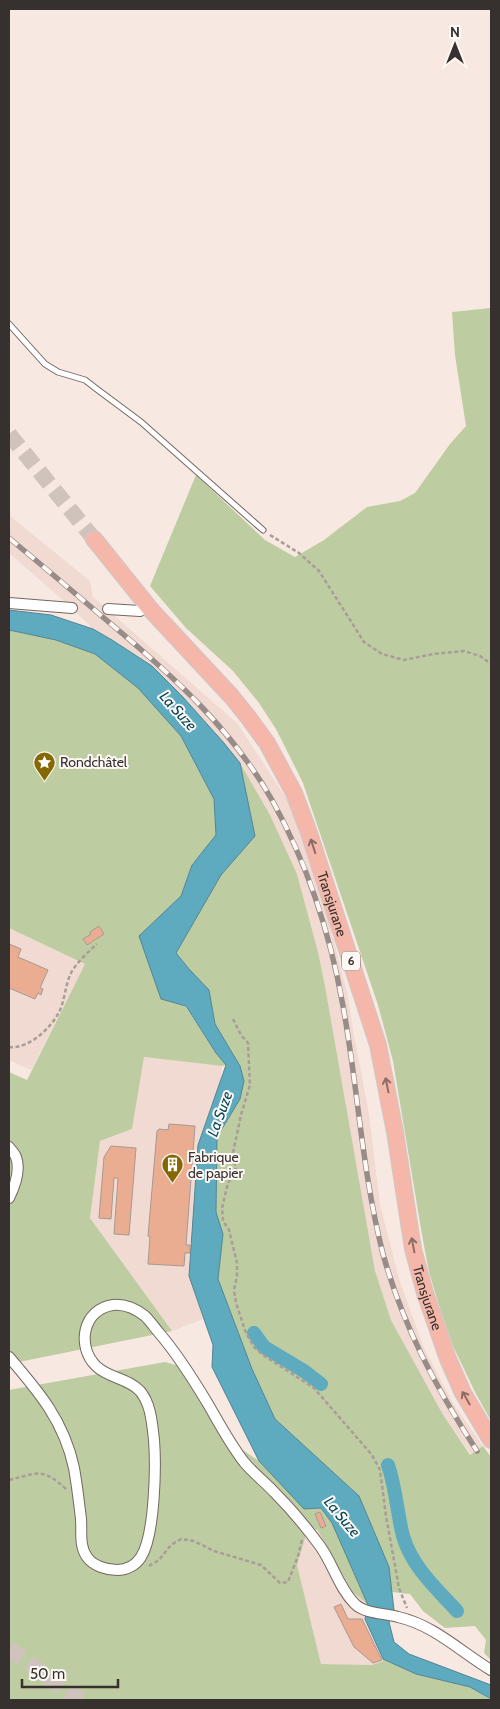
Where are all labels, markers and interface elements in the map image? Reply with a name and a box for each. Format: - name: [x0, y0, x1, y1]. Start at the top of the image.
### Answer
- north arrow: [430, 20, 480, 70]
- text: N: [450, 23, 460, 41]
- water label: La Suze: [156, 688, 200, 734]
- place icon: Rondchâtel: [32, 750, 56, 781]
- place label: Rondchâtel: [60, 753, 128, 771]
- one-way arrow: [308, 839, 317, 854]
- street label: Transjurane: [313, 869, 351, 939]
- road number: 6: [342, 951, 360, 970]
- one-way arrow: [381, 1077, 391, 1093]
- water label: La Suze: [204, 1089, 236, 1139]
- place label: Fabrique de papier: [188, 1148, 244, 1182]
- building icon: Fabrique de papier: [160, 1153, 184, 1184]
- one-way arrow: [407, 1237, 417, 1253]
- street label: Transjurane: [409, 1263, 446, 1333]
- one-way arrow: [461, 1391, 471, 1405]
- water label: La Suze: [320, 1493, 364, 1541]
- scale bar: [22, 1656, 119, 1688]
- text: 50 m: [30, 1665, 65, 1683]

